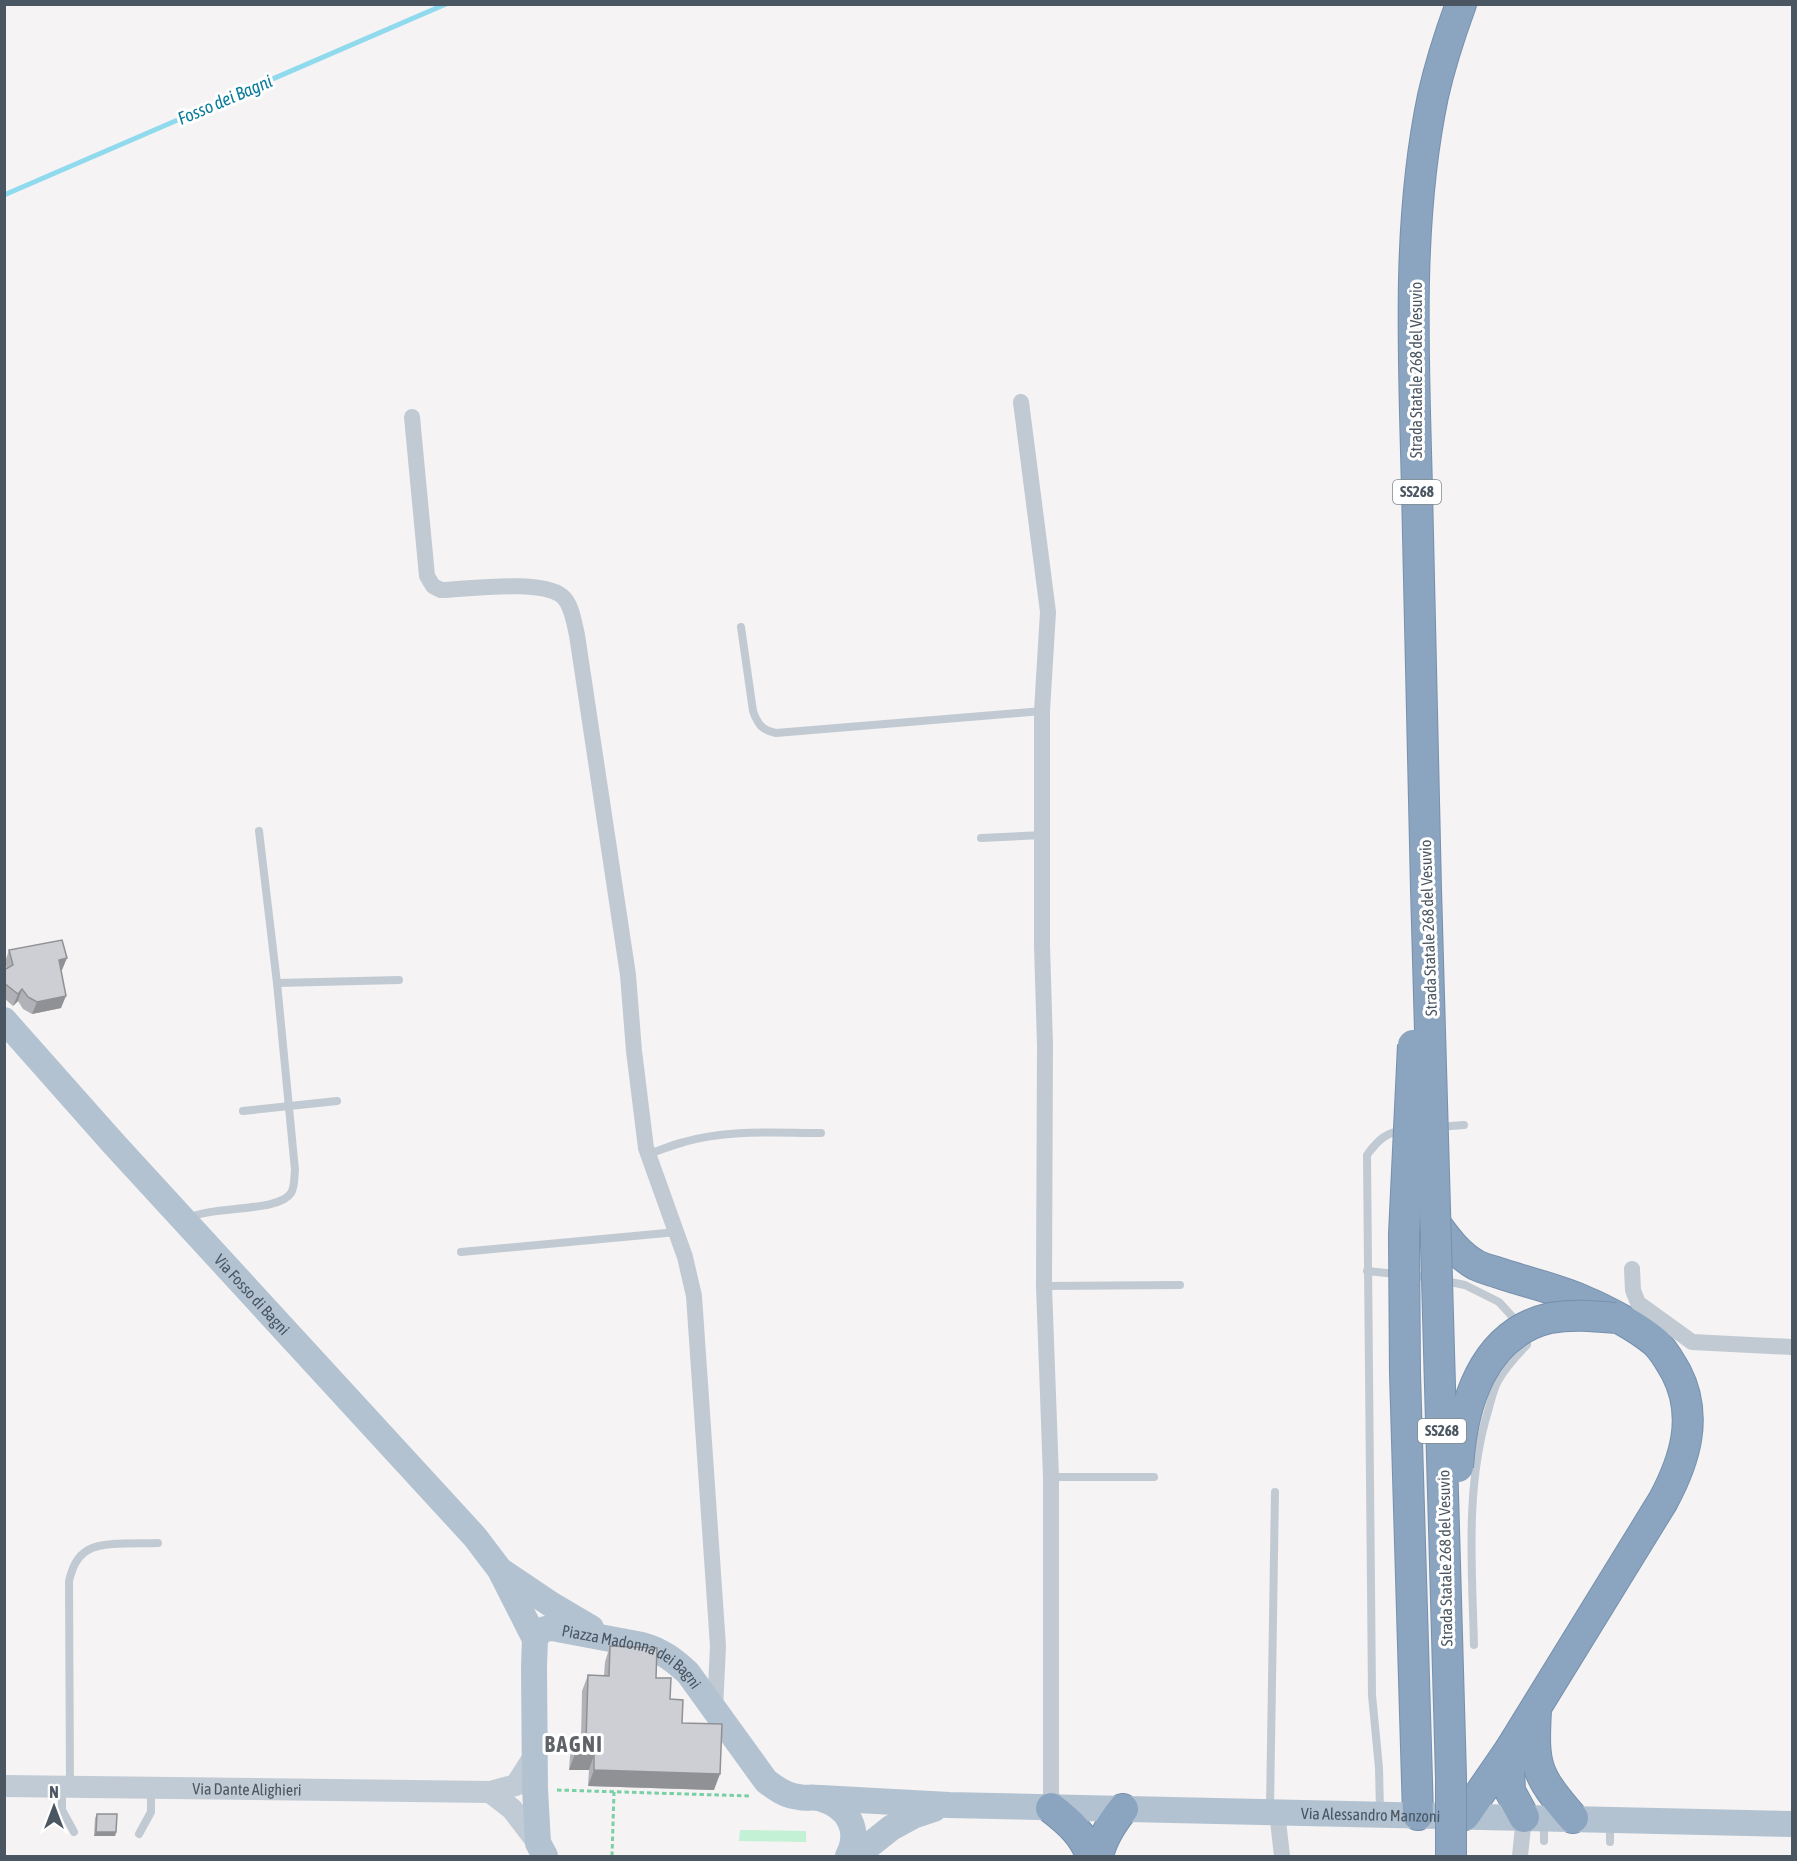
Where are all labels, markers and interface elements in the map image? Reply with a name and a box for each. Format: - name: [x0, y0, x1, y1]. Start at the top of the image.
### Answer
- water label: Fosso dei Bagni: [174, 70, 275, 129]
- street label: Strada Statale 268 del Vesuvio: [1407, 282, 1425, 458]
- road number: SS268: [1393, 480, 1441, 504]
- street label: Strada Statale 268 del Vesuvio: [1416, 839, 1440, 1017]
- street label: Via Fosso di Bagni: [211, 1250, 294, 1338]
- road number: SS268: [1418, 1419, 1466, 1443]
- street label: Strada Statale 268 del Vesuvio: [1434, 1470, 1456, 1646]
- street label: Piazza Madonna dei Bagni: [561, 1621, 705, 1692]
- district label: BAGNI: [545, 1731, 603, 1757]
- north arrow: [24, 1777, 84, 1837]
- street label: Via Dante Alighieri: [192, 1779, 302, 1799]
- text: N: [49, 1783, 59, 1801]
- street label: Via Alessandro Manzoni: [1301, 1804, 1441, 1825]

